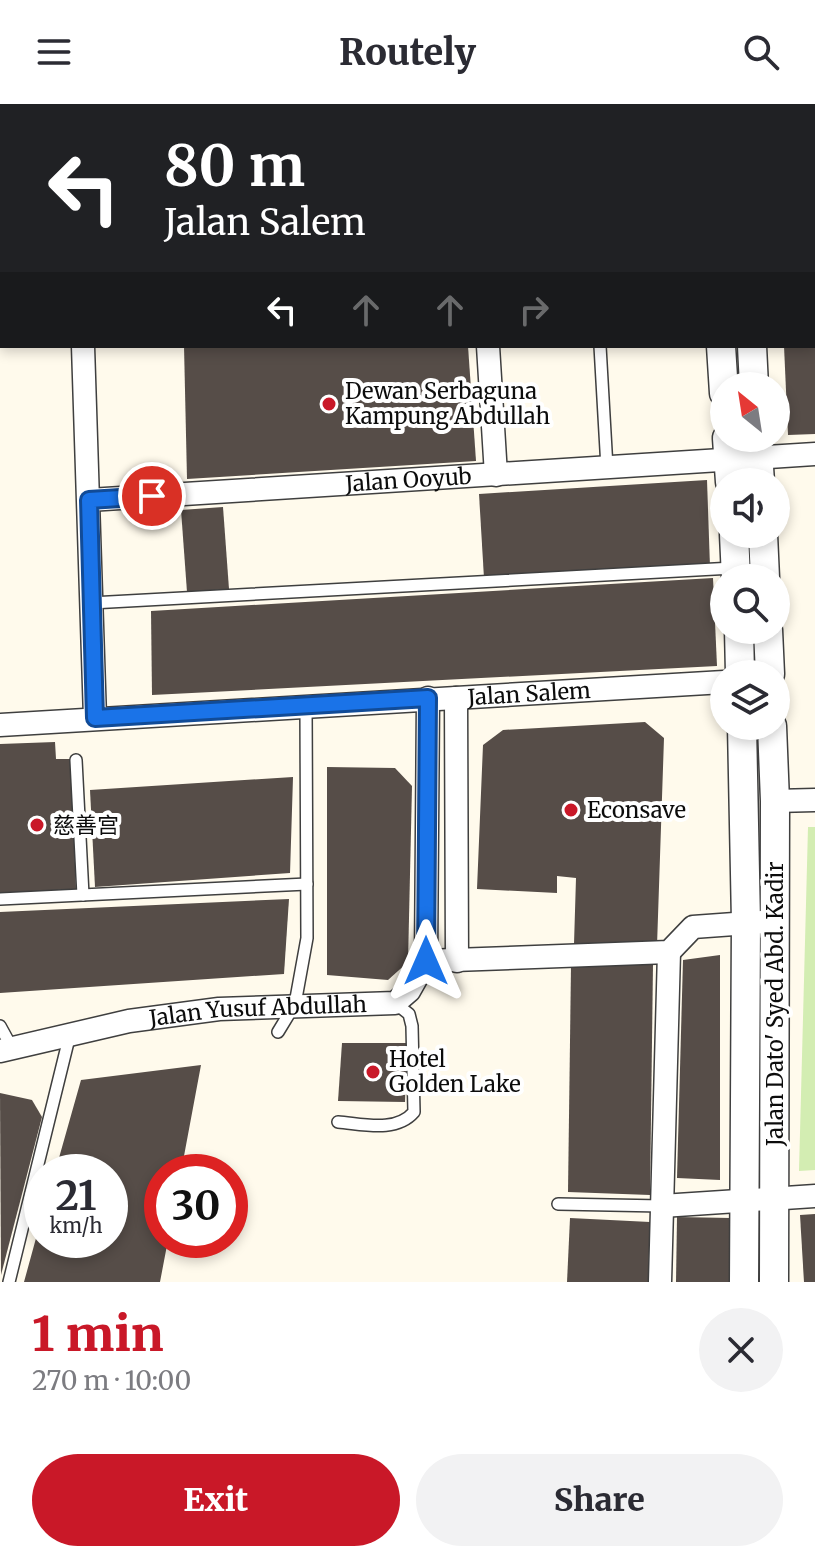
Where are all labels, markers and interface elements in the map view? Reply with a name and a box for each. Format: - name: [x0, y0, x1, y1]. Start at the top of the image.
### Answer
- icon: menu: [32, 30, 76, 74]
- text: Routely: [339, 30, 476, 75]
- icon: search: [739, 30, 783, 74]
- text: 80 m: [164, 131, 305, 201]
- icon: left: [32, 136, 136, 240]
- text: Jalan Salem: [164, 200, 366, 245]
- icon: left: [260, 288, 304, 332]
- icon: ahead: [344, 288, 388, 332]
- icon: ahead: [428, 288, 472, 332]
- icon: right: [512, 288, 556, 332]
- north arrow: [710, 372, 790, 452]
- map controls: [710, 372, 790, 740]
- place label: Dewan Serbaguna Kampung Abdullah: [345, 377, 550, 430]
- marker: Dewan Serbaguna Kampung Abdullah: [320, 395, 338, 413]
- pin: [118, 462, 186, 530]
- street label: Jalan Ooyub: [343, 462, 472, 498]
- button: sound: [710, 468, 790, 548]
- icon: arrive: [130, 474, 174, 518]
- button: search: [710, 564, 790, 644]
- button: layers: [710, 660, 790, 740]
- street label: Jalan Salem: [466, 676, 592, 711]
- place label: Econsave: [587, 796, 686, 824]
- marker: Econsave: [562, 801, 580, 819]
- place label: 慈善宫: [53, 811, 119, 839]
- marker: 慈善宫: [28, 816, 46, 834]
- street label: Jalan Dato' Syed Abd. Kadir: [761, 862, 789, 1147]
- position arrow: [384, 919, 468, 1003]
- street label: Jalan Yusuf Abdullah: [146, 990, 368, 1032]
- place label: Hotel Golden Lake: [389, 1045, 521, 1098]
- marker: Hotel Golden Lake: [364, 1063, 382, 1081]
- speed limit sign: 30: [144, 1154, 248, 1258]
- text: 21: [56, 1171, 96, 1221]
- text: km/h: [50, 1213, 102, 1238]
- text: 1 min: [32, 1304, 164, 1364]
- button: close: [699, 1308, 783, 1392]
- text: 270 m · 10:00: [32, 1364, 191, 1397]
- button: Exit: [32, 1454, 400, 1546]
- button: Share: [416, 1454, 783, 1546]

